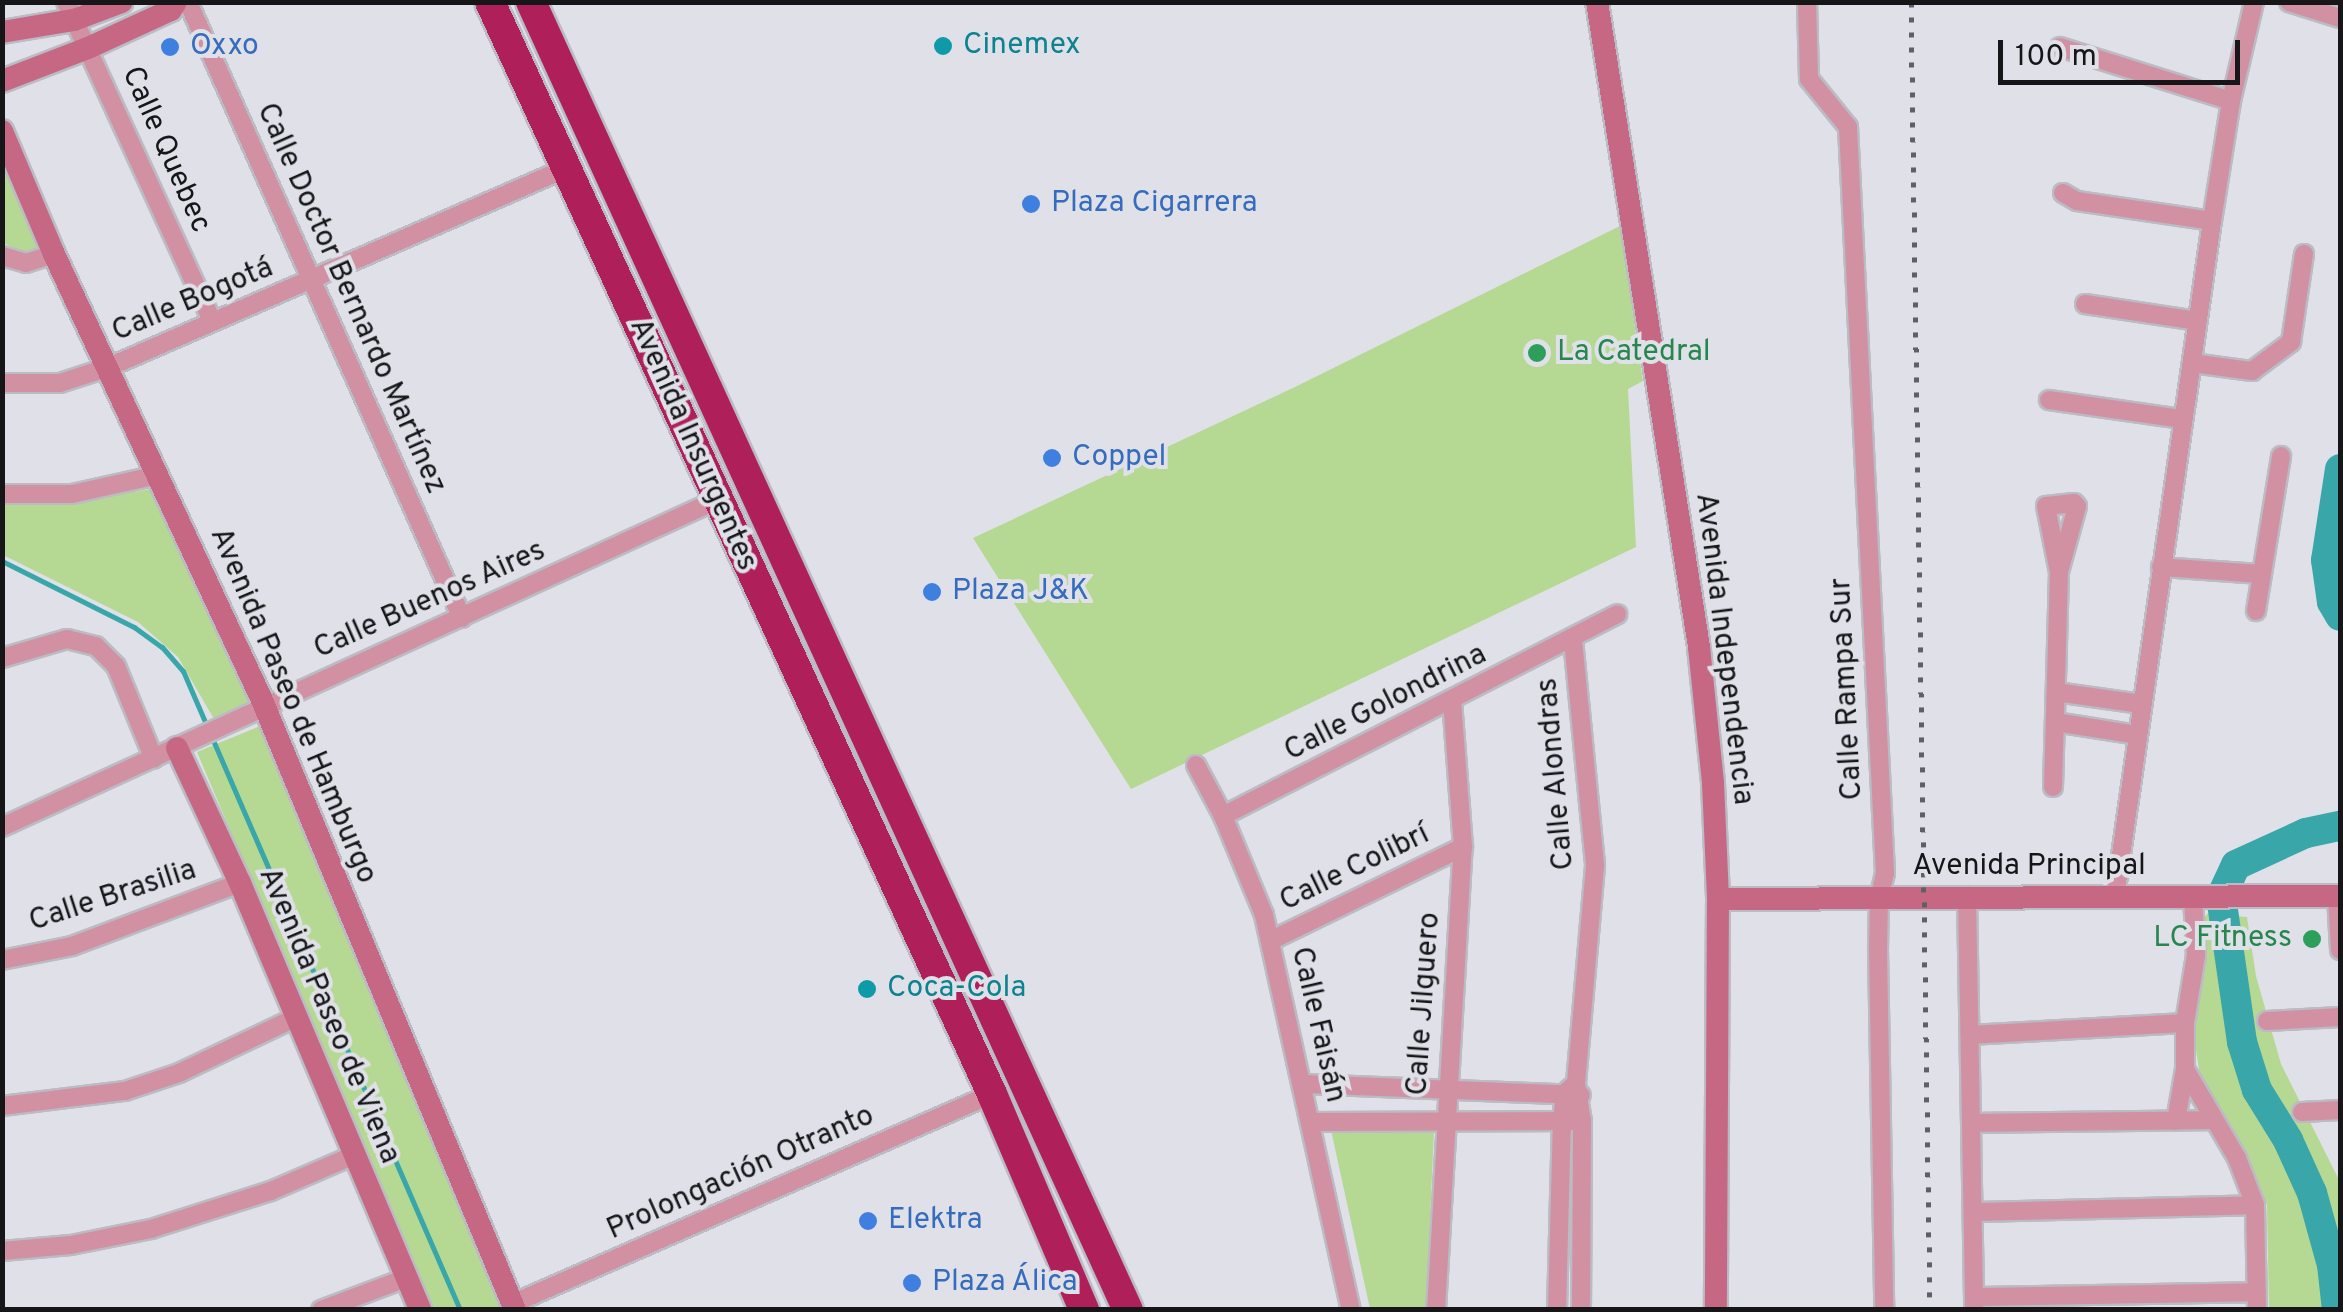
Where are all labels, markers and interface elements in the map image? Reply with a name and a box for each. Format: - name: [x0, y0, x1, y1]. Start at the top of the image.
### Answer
- scale bar: [2003, 20, 2246, 82]
- place label: Cinemex: [963, 28, 1080, 64]
- place label: Oxxo: [190, 29, 259, 65]
- marker: Cinemex: [932, 35, 954, 57]
- marker: Oxxo: [159, 36, 181, 58]
- text: 100 m: [2015, 39, 2097, 76]
- street label: Calle Quebec: [112, 61, 218, 239]
- street label: Calle Doctor Bernardo Martínez: [247, 98, 453, 500]
- place label: Plaza Cigarrera: [1051, 186, 1258, 222]
- marker: Plaza Cigarrera: [1020, 193, 1042, 215]
- street label: Calle Bogotá: [107, 251, 279, 351]
- street label: Avenida Insurgentes: [620, 313, 764, 577]
- place label: La Catedral: [1557, 335, 1711, 371]
- marker: La Catedral: [1526, 342, 1548, 364]
- place label: Coppel: [1072, 440, 1166, 476]
- marker: Coppel: [1041, 447, 1063, 469]
- street label: Avenida Independencia: [1686, 491, 1760, 807]
- street label: Avenida Paseo de Hamburgo: [201, 523, 383, 889]
- street label: Calle Buenos Aires: [308, 534, 552, 668]
- place label: Plaza J&K: [952, 574, 1089, 610]
- street label: Calle Rampa Sur: [1824, 577, 1872, 801]
- marker: Plaza J&K: [921, 581, 943, 603]
- street label: Calle Golondrina: [1279, 638, 1493, 770]
- street label: Calle Alondras: [1531, 676, 1583, 872]
- street label: Calle Colibrí: [1274, 817, 1436, 921]
- street label: Avenida Principal: [1912, 849, 2146, 885]
- street label: Calle Brasilia: [25, 853, 201, 941]
- street label: Avenida Paseo de Viena: [249, 862, 407, 1170]
- street label: Calle Jilguero: [1401, 911, 1449, 1097]
- place label: LC Fitness: [2153, 921, 2292, 957]
- marker: LC Fitness: [2301, 928, 2323, 950]
- street label: Calle Faisán: [1282, 944, 1352, 1106]
- place label: Coca-Cola: [887, 971, 1026, 1007]
- marker: Coca-Cola: [856, 978, 878, 1000]
- street label: Prolongación Otranto: [602, 1099, 880, 1249]
- place label: Elektra: [888, 1203, 983, 1239]
- marker: Elektra: [857, 1210, 879, 1232]
- place label: Plaza Álica: [932, 1265, 1079, 1301]
- marker: Plaza Álica: [901, 1272, 923, 1294]

